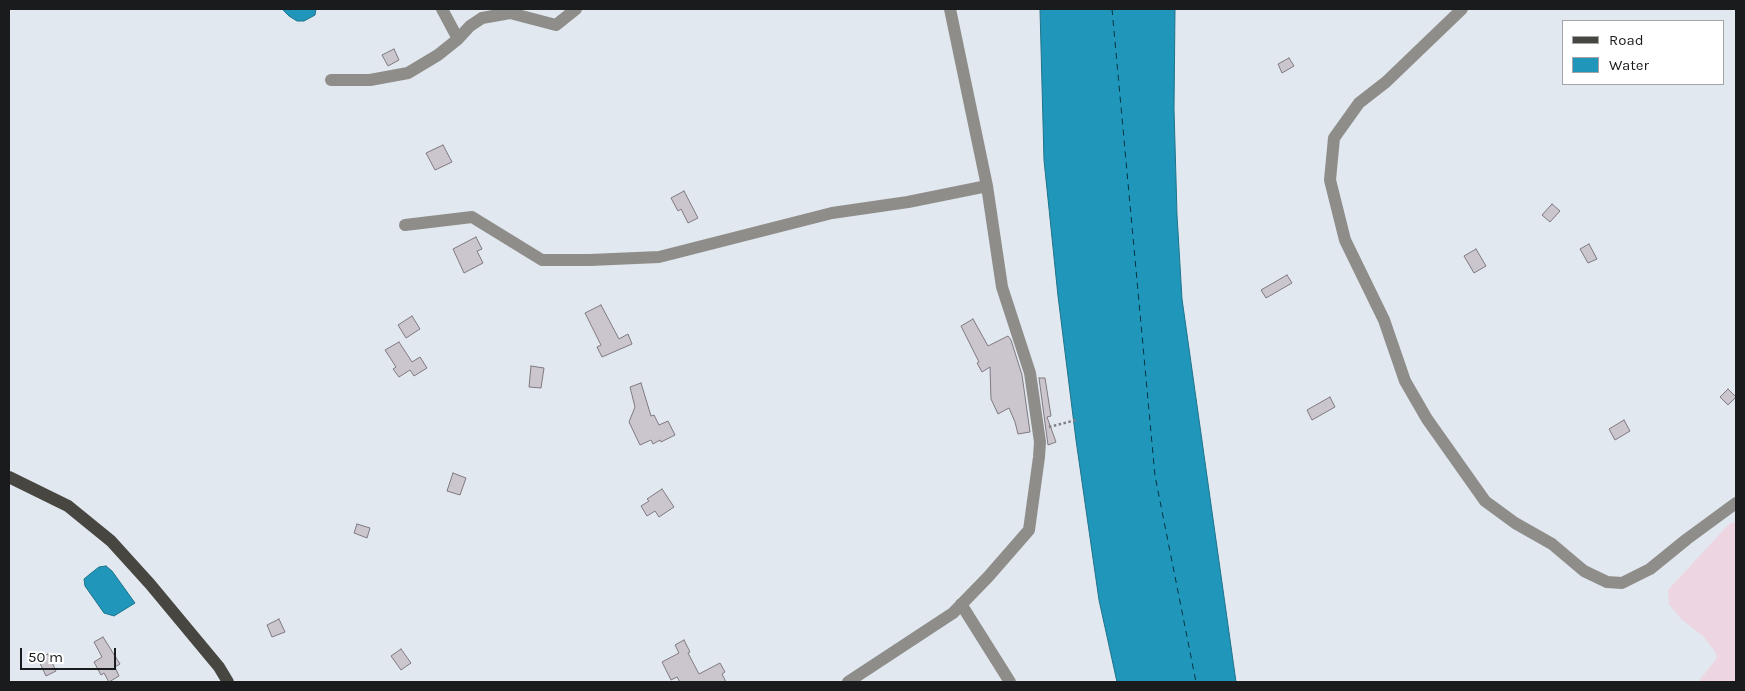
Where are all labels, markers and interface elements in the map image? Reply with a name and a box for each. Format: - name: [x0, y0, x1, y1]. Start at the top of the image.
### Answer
- legend: [1562, 20, 1725, 85]
- text: Road: [1609, 31, 1644, 49]
- text: Water: [1609, 56, 1649, 74]
- scale bar: [22, 638, 119, 670]
- text: 50 m: [28, 648, 63, 666]

